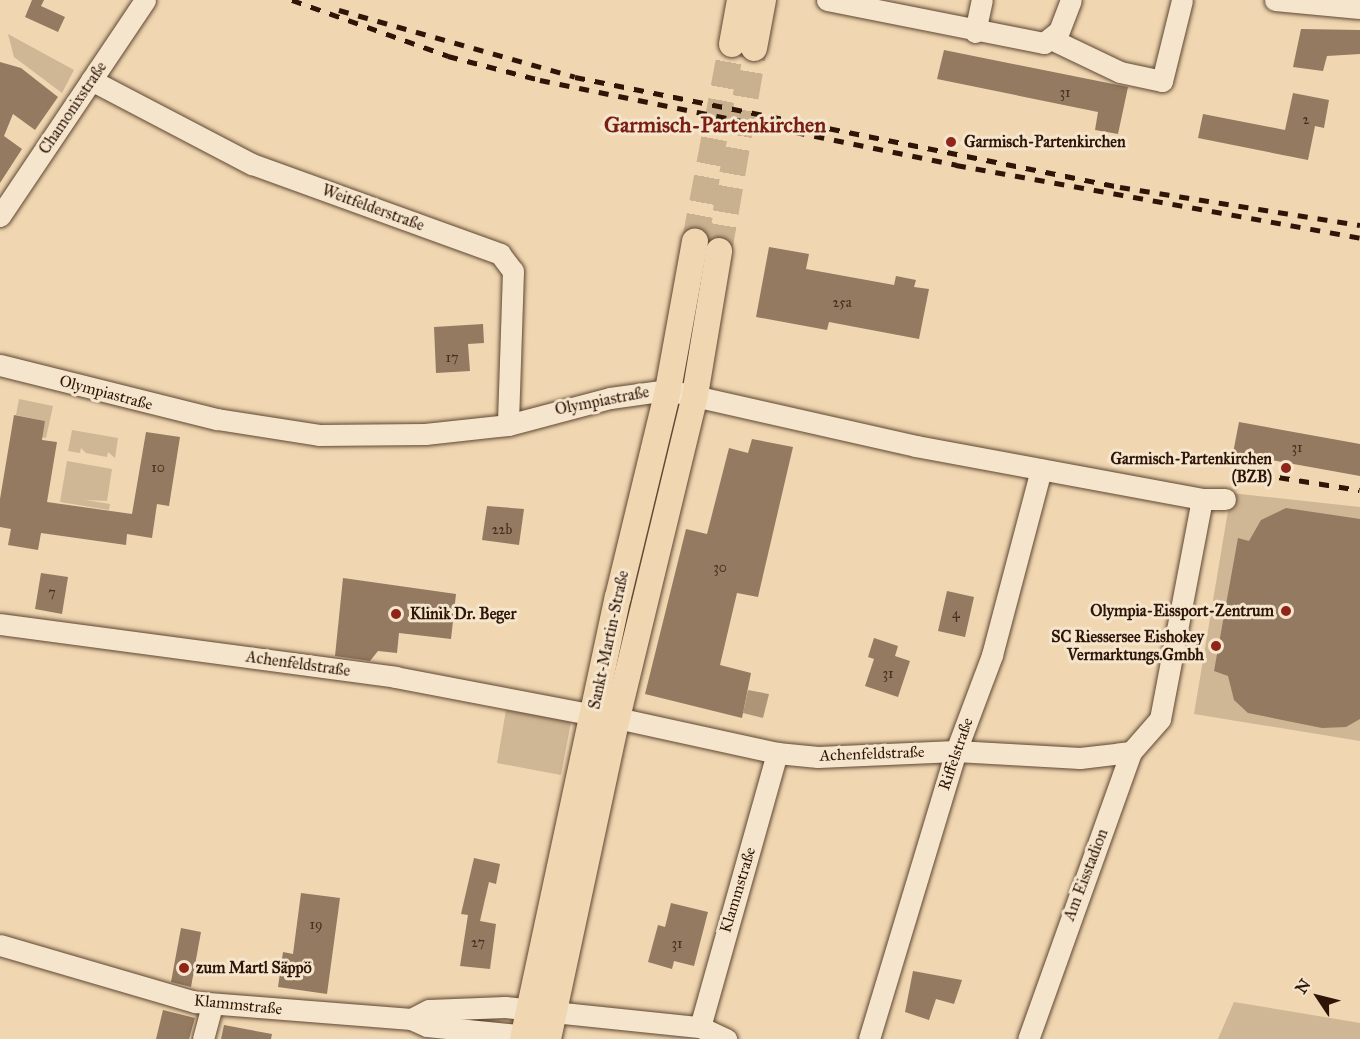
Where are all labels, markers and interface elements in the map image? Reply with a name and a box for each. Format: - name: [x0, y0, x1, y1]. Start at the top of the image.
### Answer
- street label: Chamonixstraße: [35, 58, 111, 158]
- house number: 31: [1059, 85, 1071, 101]
- district label: Garmisch-Partenkirchen: [604, 112, 826, 138]
- house number: 2: [1303, 112, 1309, 128]
- place label: Garmisch-Partenkirchen: [964, 132, 1126, 152]
- marker: Garmisch-Partenkirchen: [942, 133, 960, 151]
- street label: Weitfelderstraße: [319, 181, 427, 235]
- house number: 25a: [832, 295, 852, 311]
- house number: 17: [445, 350, 459, 366]
- street label: Olympiastraße: [57, 371, 155, 415]
- street label: Olympiastraße: [553, 382, 651, 420]
- house number: 31: [1291, 440, 1303, 456]
- place label: Garmisch-Partenkirchen (BZB): [1110, 449, 1272, 487]
- marker: Garmisch-Partenkirchen (BZB): [1277, 459, 1295, 477]
- house number: 10: [151, 460, 165, 476]
- house number: 22b: [492, 522, 512, 538]
- house number: 30: [713, 560, 727, 576]
- street label: Sankt-Martin-Straße: [585, 569, 633, 711]
- house number: 7: [48, 585, 56, 601]
- place label: Olympia-Eissport-Zentrum: [1090, 601, 1274, 621]
- place label: Klinik Dr. Beger: [410, 604, 516, 624]
- marker: Olympia-Eissport-Zentrum: [1279, 604, 1293, 618]
- marker: Klinik Dr. Beger: [387, 605, 405, 623]
- house number: 4: [952, 606, 960, 622]
- place label: SC Riessersee Eishokey Vermarktungs.Gmbh: [1051, 627, 1204, 665]
- marker: SC Riessersee Eishokey Vermarktungs.Gmbh: [1209, 639, 1223, 653]
- street label: Achenfeldstraße: [245, 647, 351, 681]
- house number: 31: [882, 666, 894, 682]
- street label: Riffelstraße: [935, 715, 977, 793]
- street label: Achenfeldstraße: [819, 743, 925, 765]
- street label: Am Eisstadion: [1060, 826, 1112, 924]
- street label: Klammstraße: [716, 845, 760, 935]
- house number: 19: [310, 917, 322, 933]
- house number: 27: [471, 935, 485, 951]
- house number: 31: [671, 936, 683, 952]
- place label: zum Martl Säppö: [196, 958, 312, 978]
- marker: zum Martl Säppö: [177, 961, 191, 975]
- north arrow: [1288, 967, 1348, 1027]
- text: N: [1291, 975, 1315, 997]
- street label: Klammstraße: [193, 991, 283, 1019]

